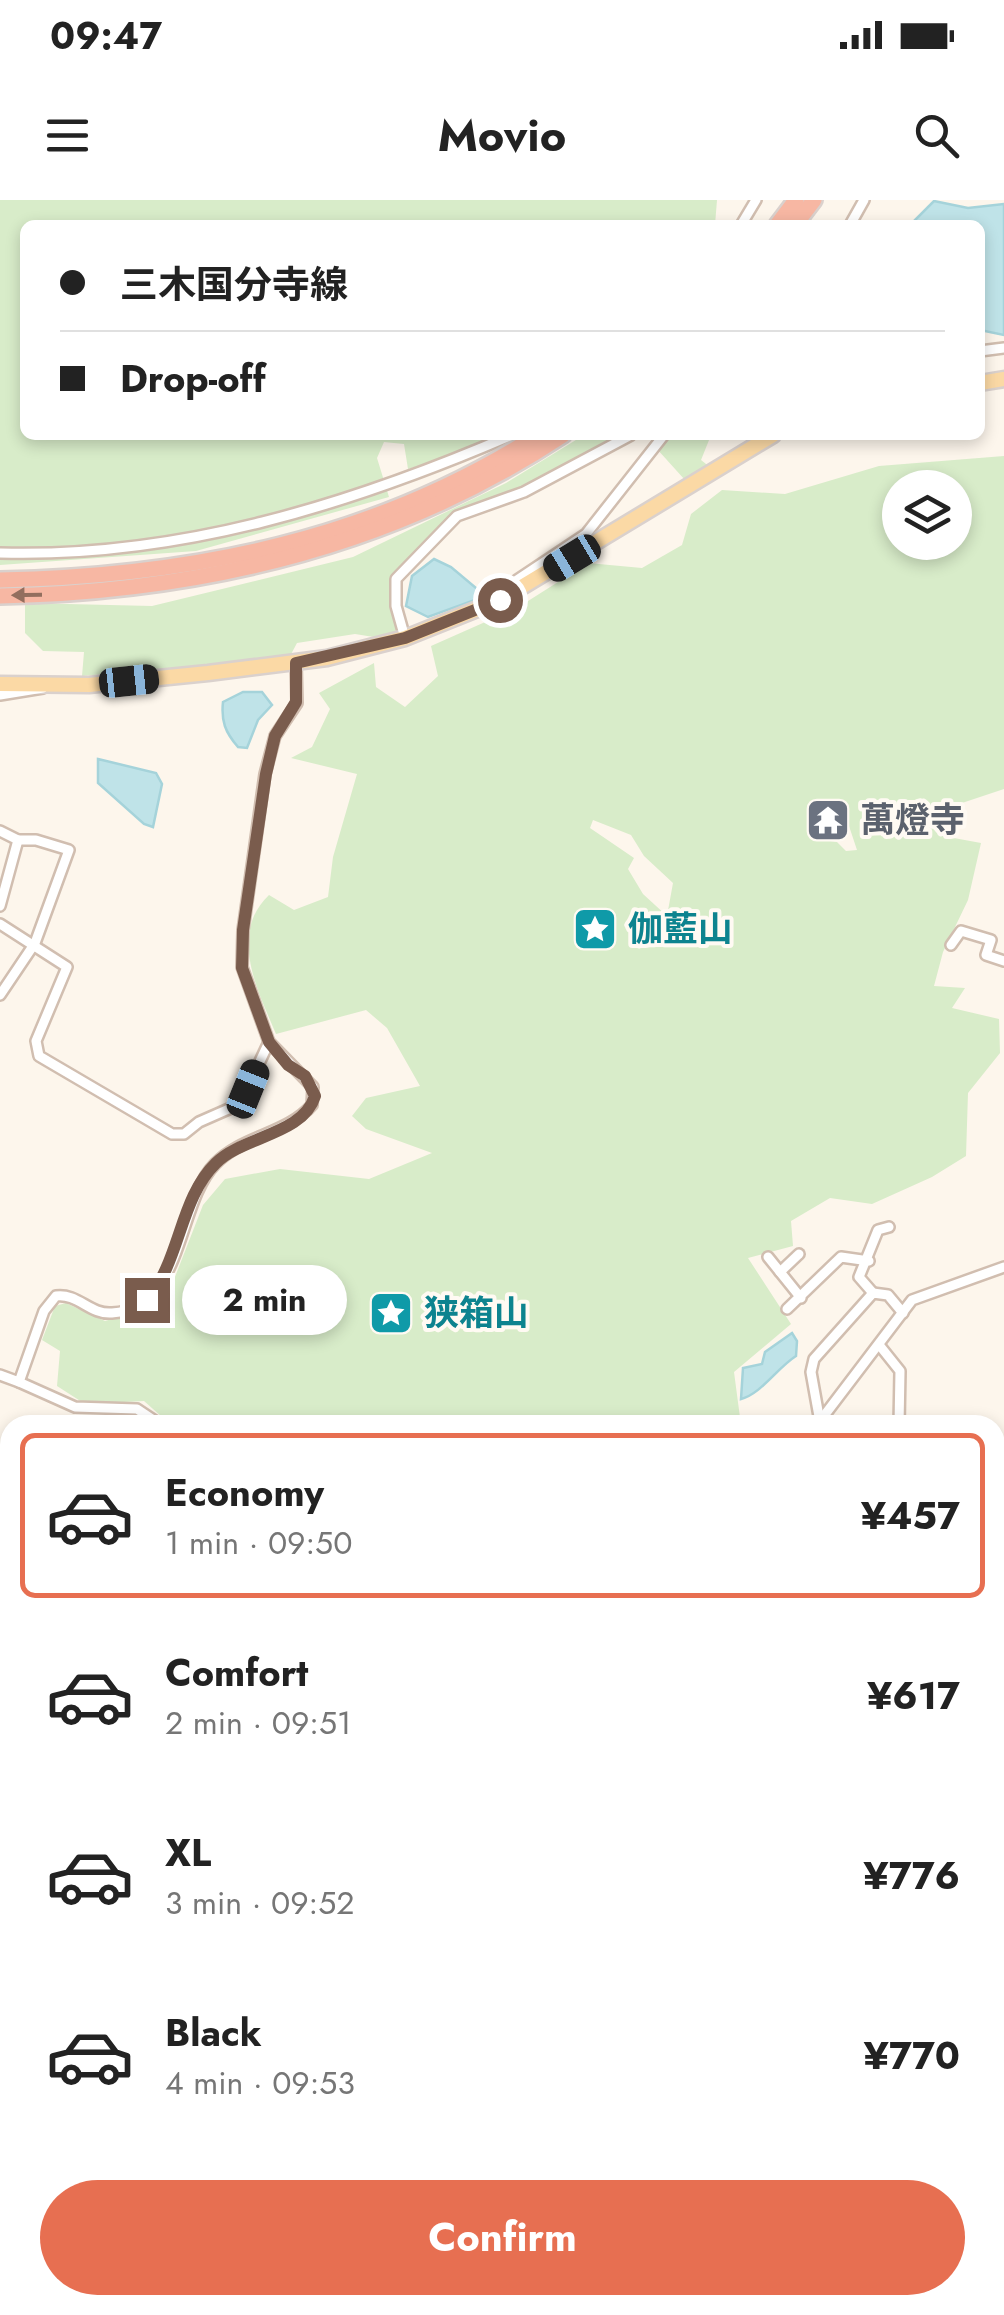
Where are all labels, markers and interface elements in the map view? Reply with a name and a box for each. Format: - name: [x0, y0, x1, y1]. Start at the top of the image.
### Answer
- text: 09:47: [50, 8, 162, 63]
- text: Movio: [438, 103, 566, 168]
- icon: menu: [40, 108, 95, 163]
- icon: search: [909, 108, 964, 163]
- text: 三木国分寺線: [120, 257, 348, 312]
- text: Drop-off: [120, 351, 266, 406]
- map controls: [882, 470, 972, 560]
- button: layers: [882, 470, 972, 560]
- car: [539, 530, 605, 586]
- route start: [478, 578, 523, 623]
- one-way arrow: [10, 587, 42, 603]
- car: [98, 663, 160, 699]
- place label: 萬燈寺: [860, 795, 965, 845]
- temple icon: 萬燈寺: [805, 797, 851, 843]
- place label: 伽藍山: [628, 904, 733, 954]
- place icon: 伽藍山: [572, 906, 618, 952]
- car: [223, 1056, 273, 1122]
- callout: 2 min: [182, 1265, 347, 1335]
- text: 2 min: [222, 1277, 307, 1323]
- route end: [125, 1278, 170, 1323]
- place label: 狭箱山: [424, 1288, 529, 1338]
- place icon: 狭箱山: [368, 1290, 414, 1336]
- text: Economy: [165, 1465, 324, 1520]
- icon: car: [45, 1471, 135, 1561]
- text: ¥457: [861, 1488, 960, 1543]
- text: 1 min · 09:50: [165, 1520, 352, 1566]
- text: Comfort: [165, 1645, 308, 1700]
- icon: car: [45, 1651, 135, 1741]
- text: ¥617: [867, 1668, 960, 1723]
- text: 2 min · 09:51: [165, 1700, 351, 1746]
- text: XL: [165, 1825, 211, 1880]
- icon: car: [45, 1831, 135, 1921]
- text: ¥776: [863, 1848, 960, 1903]
- text: 3 min · 09:52: [165, 1880, 354, 1926]
- text: Black: [165, 2005, 262, 2060]
- icon: car: [45, 2011, 135, 2101]
- text: ¥770: [864, 2028, 960, 2083]
- text: 4 min · 09:53: [165, 2060, 355, 2106]
- button: Confirm: [40, 2180, 965, 2295]

